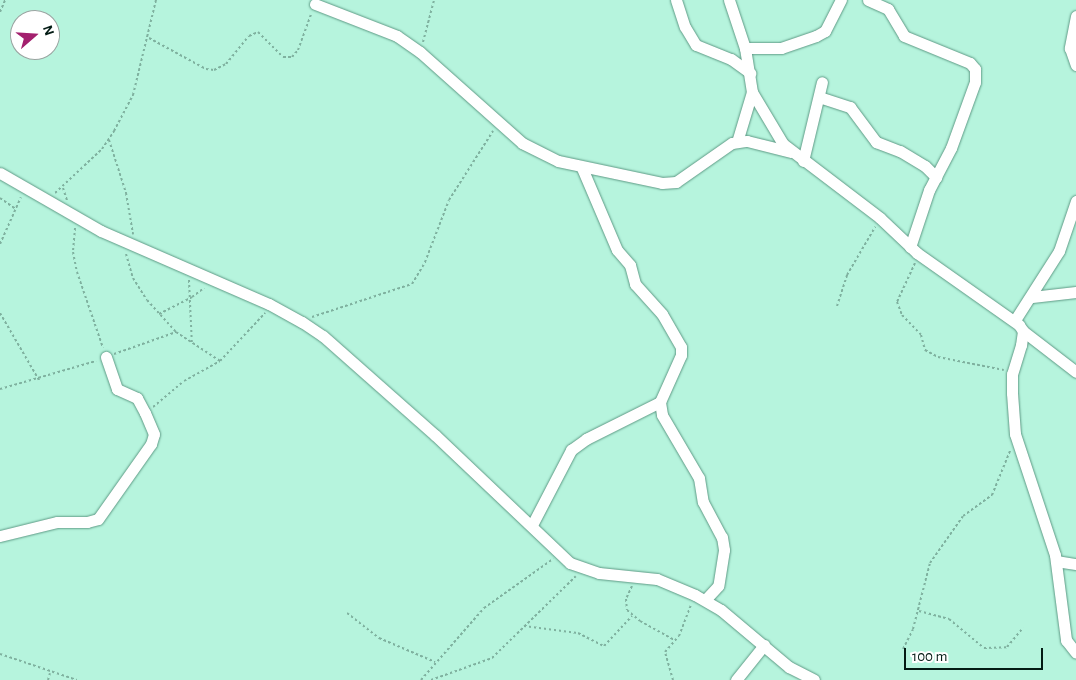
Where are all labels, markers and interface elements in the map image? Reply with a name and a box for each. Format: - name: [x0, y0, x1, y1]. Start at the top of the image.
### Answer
- north arrow: [10, 10, 60, 60]
- text: N: [40, 24, 56, 37]
- scale bar: [906, 638, 1045, 670]
- text: 100 m: [912, 649, 947, 664]

